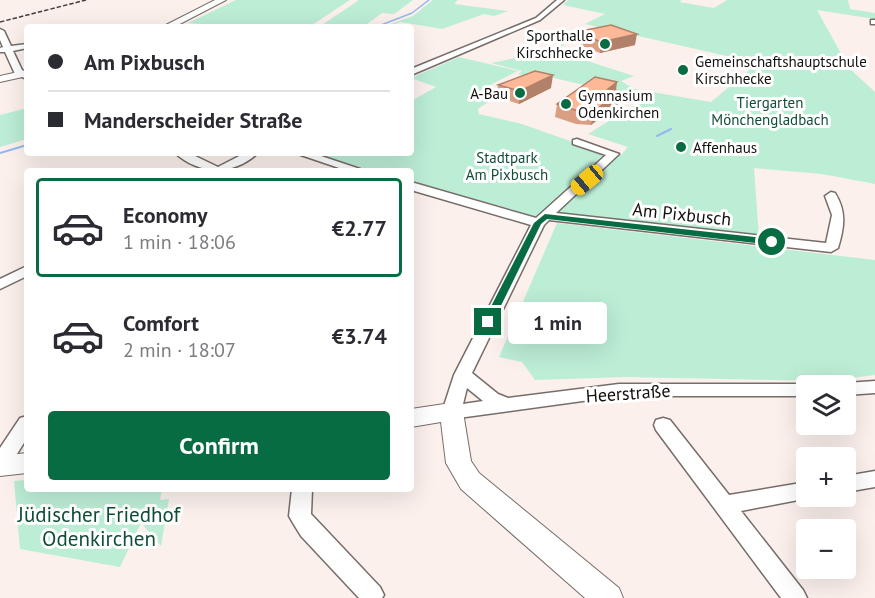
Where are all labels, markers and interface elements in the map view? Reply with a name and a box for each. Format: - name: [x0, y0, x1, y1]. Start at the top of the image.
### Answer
- place label: Sporthalle Kirschhecke: [516, 26, 593, 62]
- marker: Sporthalle Kirschhecke: [598, 37, 612, 51]
- text: Am Pixbusch: [84, 48, 205, 76]
- place label: Gemeinschaftshauptschule Kirschhecke: [695, 52, 867, 88]
- marker: Gemeinschaftshauptschule Kirschhecke: [676, 63, 690, 77]
- place label: A-Bau: [470, 84, 508, 103]
- marker: A-Bau: [513, 86, 527, 100]
- place label: Gymnasium Odenkirchen: [578, 86, 659, 122]
- park label: Tiergarten Mönchengladbach: [711, 93, 829, 129]
- marker: Gymnasium Odenkirchen: [559, 97, 573, 111]
- text: Manderscheider Straße: [84, 106, 302, 134]
- place label: Affenhaus: [693, 138, 757, 157]
- marker: Affenhaus: [674, 140, 688, 154]
- park label: Stadtpark Am Pixbusch: [466, 148, 548, 184]
- car: [567, 162, 607, 198]
- street label: Am Pixbusch: [632, 197, 732, 231]
- icon: car: [51, 201, 105, 255]
- text: Economy: [123, 201, 207, 229]
- text: €2.77: [332, 214, 387, 242]
- route start: [758, 228, 785, 255]
- text: 1 min · 18:06: [123, 229, 236, 255]
- callout: 1 min: [509, 301, 608, 343]
- route end: [474, 308, 501, 335]
- icon: car: [51, 309, 105, 363]
- text: Comfort: [123, 309, 199, 337]
- text: 1 min: [533, 310, 582, 336]
- text: €3.74: [332, 322, 387, 350]
- text: 2 min · 18:07: [123, 337, 236, 363]
- map controls: [796, 375, 856, 579]
- button: layers: [796, 375, 856, 435]
- street label: Heerstraße: [585, 379, 671, 407]
- button: Confirm: [48, 411, 390, 480]
- button: +: [796, 447, 856, 507]
- park label: Jüdischer Friedhof Odenkirchen: [17, 501, 181, 552]
- button: −: [796, 519, 856, 579]

